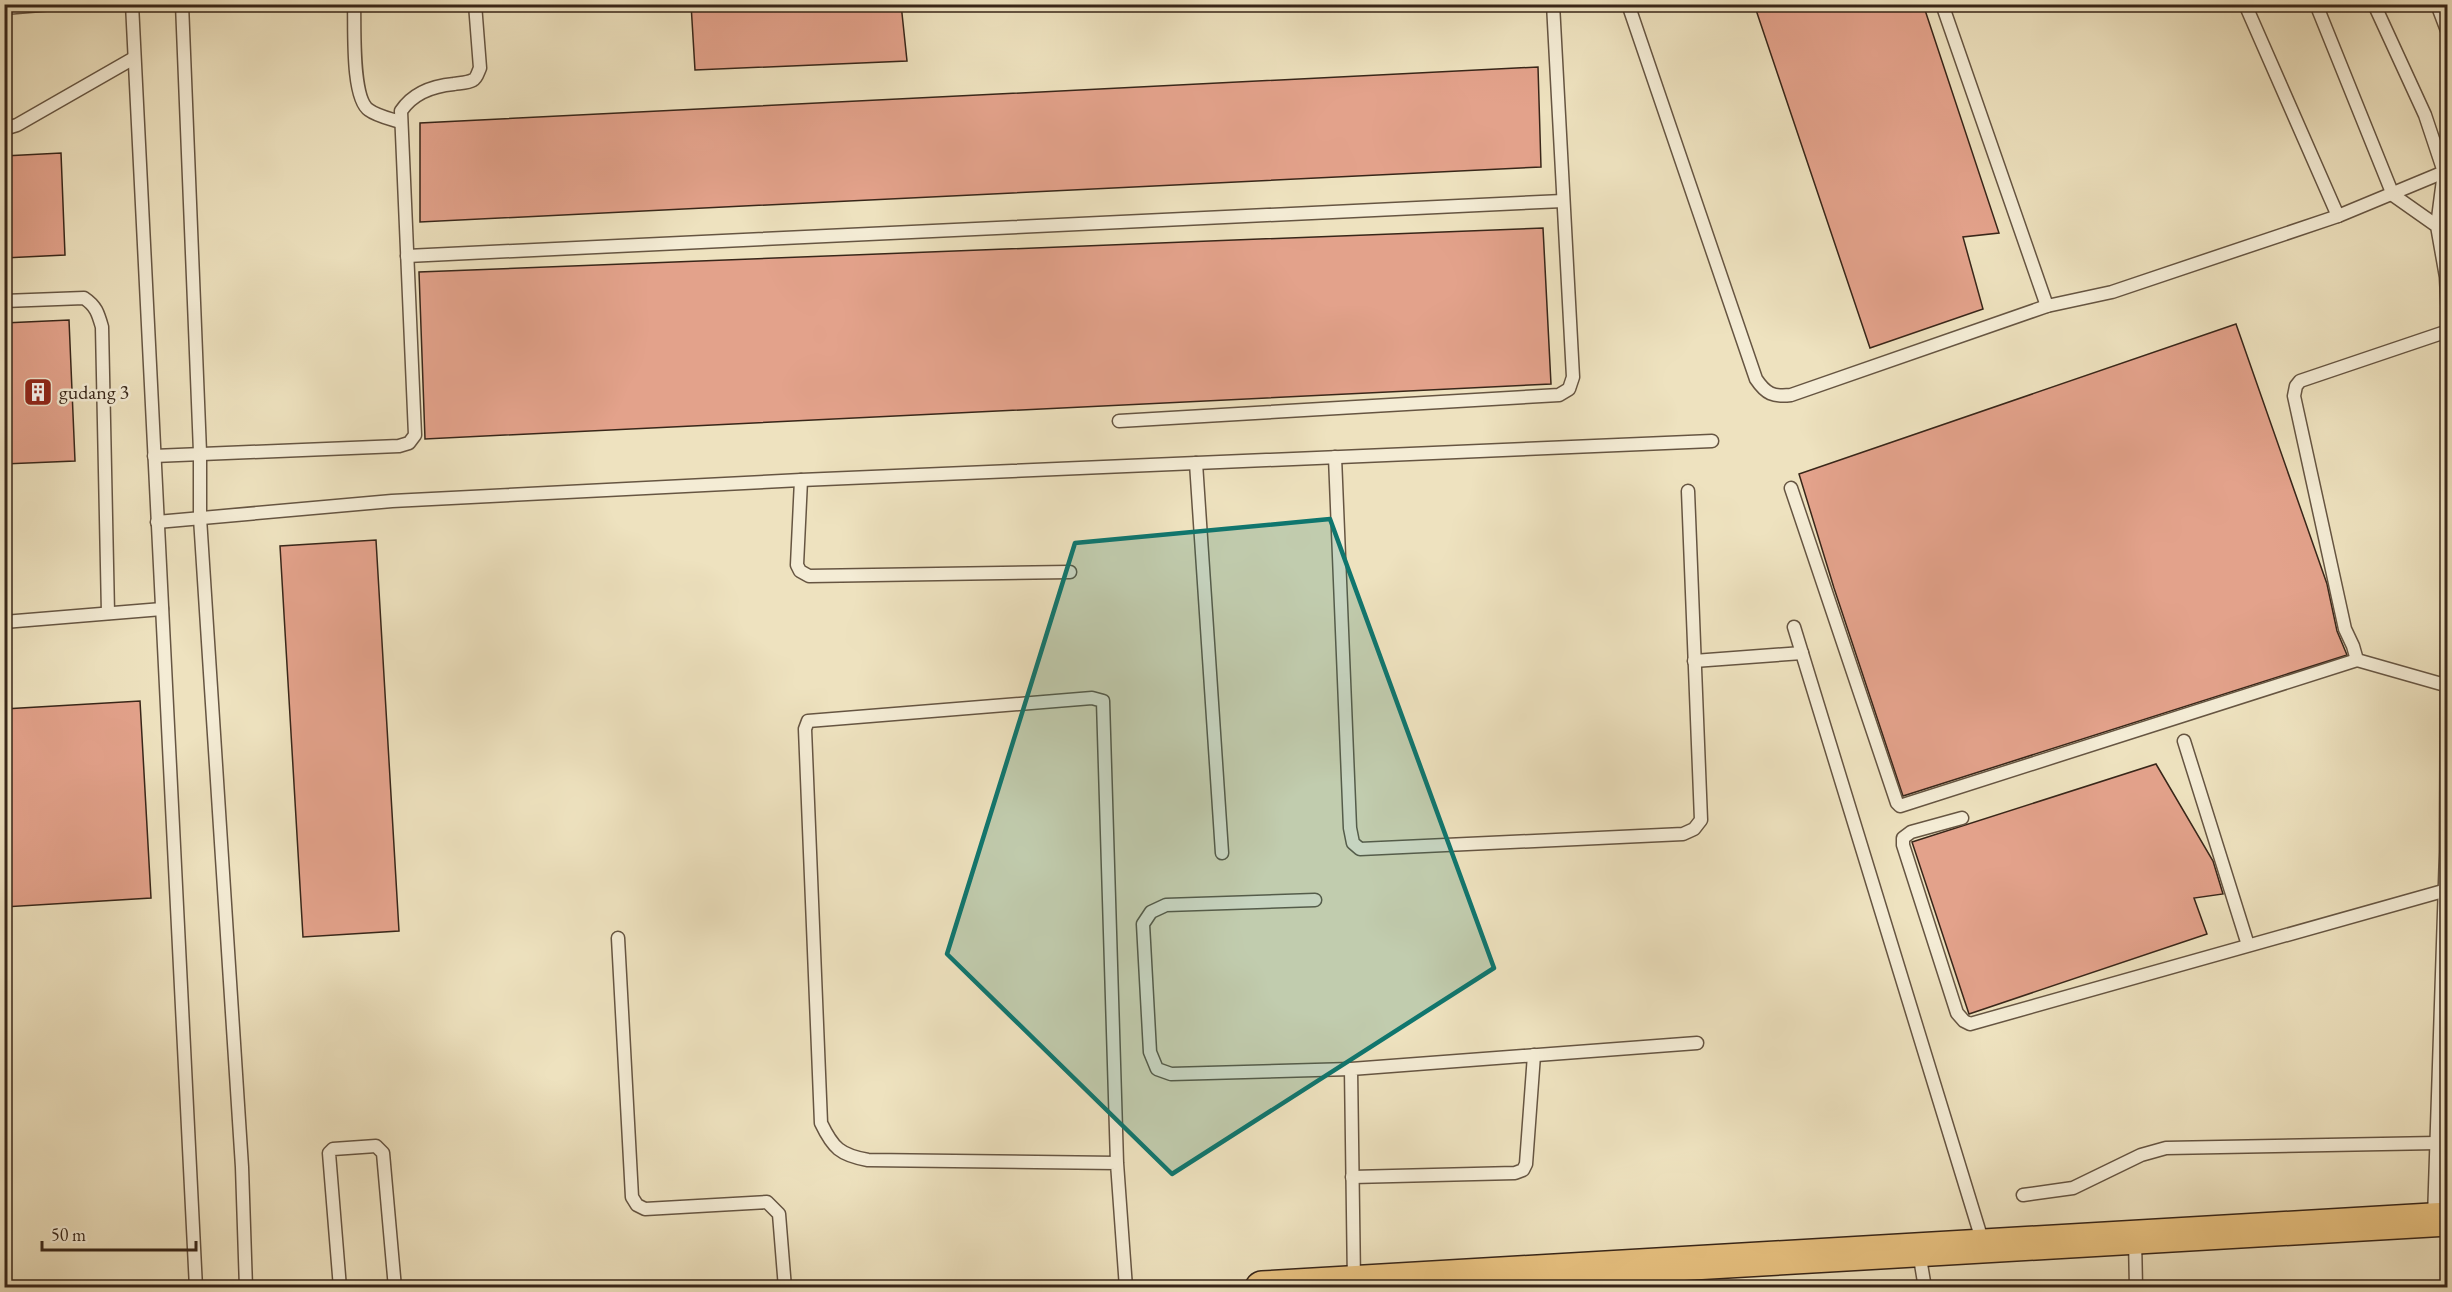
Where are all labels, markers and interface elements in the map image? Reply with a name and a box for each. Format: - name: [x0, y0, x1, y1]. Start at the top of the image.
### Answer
- building icon: gudang 3: [22, 376, 54, 408]
- place label: gudang 3: [59, 379, 129, 405]
- scale bar: [42, 1214, 196, 1252]
- text: 50 m: [51, 1223, 86, 1246]

